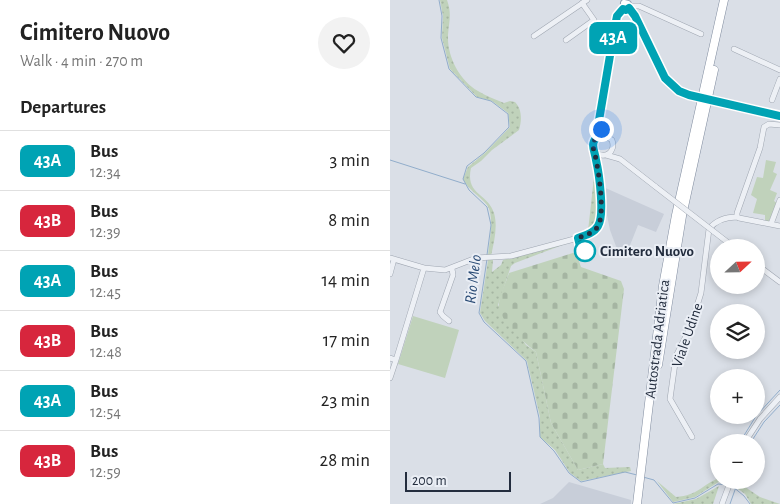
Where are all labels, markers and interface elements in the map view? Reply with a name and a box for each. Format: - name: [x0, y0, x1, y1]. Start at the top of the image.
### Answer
- button: heart: [318, 17, 370, 69]
- text: Cimitero Nuovo: [20, 21, 170, 45]
- line badge: 43A: [584, 22, 642, 54]
- text: 43A: [599, 29, 627, 47]
- text: Walk · 4 min · 270 m: [20, 53, 143, 69]
- text: Departures: [20, 98, 106, 117]
- your location: [589, 117, 614, 142]
- text: Bus: [90, 142, 118, 161]
- text: 3 min: [329, 151, 370, 170]
- text: 43A: [34, 152, 61, 170]
- text: 12:34: [90, 164, 121, 180]
- text: Bus: [90, 202, 118, 221]
- text: 8 min: [328, 211, 370, 230]
- text: 43B: [34, 212, 61, 230]
- text: 12:39: [90, 224, 121, 240]
- north arrow: [710, 239, 765, 294]
- map controls: [710, 239, 765, 489]
- marker: Cimitero Nuovo: [574, 240, 596, 262]
- place label: Cimitero Nuovo: [600, 244, 694, 259]
- water label: Rio Melo: [462, 253, 484, 305]
- text: Bus: [90, 262, 118, 281]
- text: 14 min: [322, 271, 370, 290]
- text: 43A: [34, 272, 61, 290]
- street label: Autostrada Adriatica: [643, 279, 672, 399]
- text: 12:45: [90, 284, 121, 300]
- street label: Viale Udine: [669, 301, 706, 369]
- button: layers: [710, 304, 765, 359]
- text: Bus: [90, 322, 118, 341]
- text: 17 min: [323, 331, 370, 350]
- text: 43B: [34, 332, 61, 350]
- text: 12:48: [90, 344, 122, 360]
- button: +: [710, 369, 765, 424]
- text: Bus: [90, 382, 118, 401]
- text: 23 min: [321, 391, 370, 410]
- text: 43A: [34, 392, 61, 410]
- text: 12:54: [90, 404, 121, 420]
- button: −: [710, 434, 765, 489]
- text: Bus: [90, 442, 118, 461]
- text: 28 min: [320, 451, 370, 470]
- text: 43B: [34, 452, 61, 470]
- text: 12:59: [90, 464, 121, 480]
- scale bar: [405, 469, 511, 492]
- text: 200 m: [412, 474, 447, 488]

